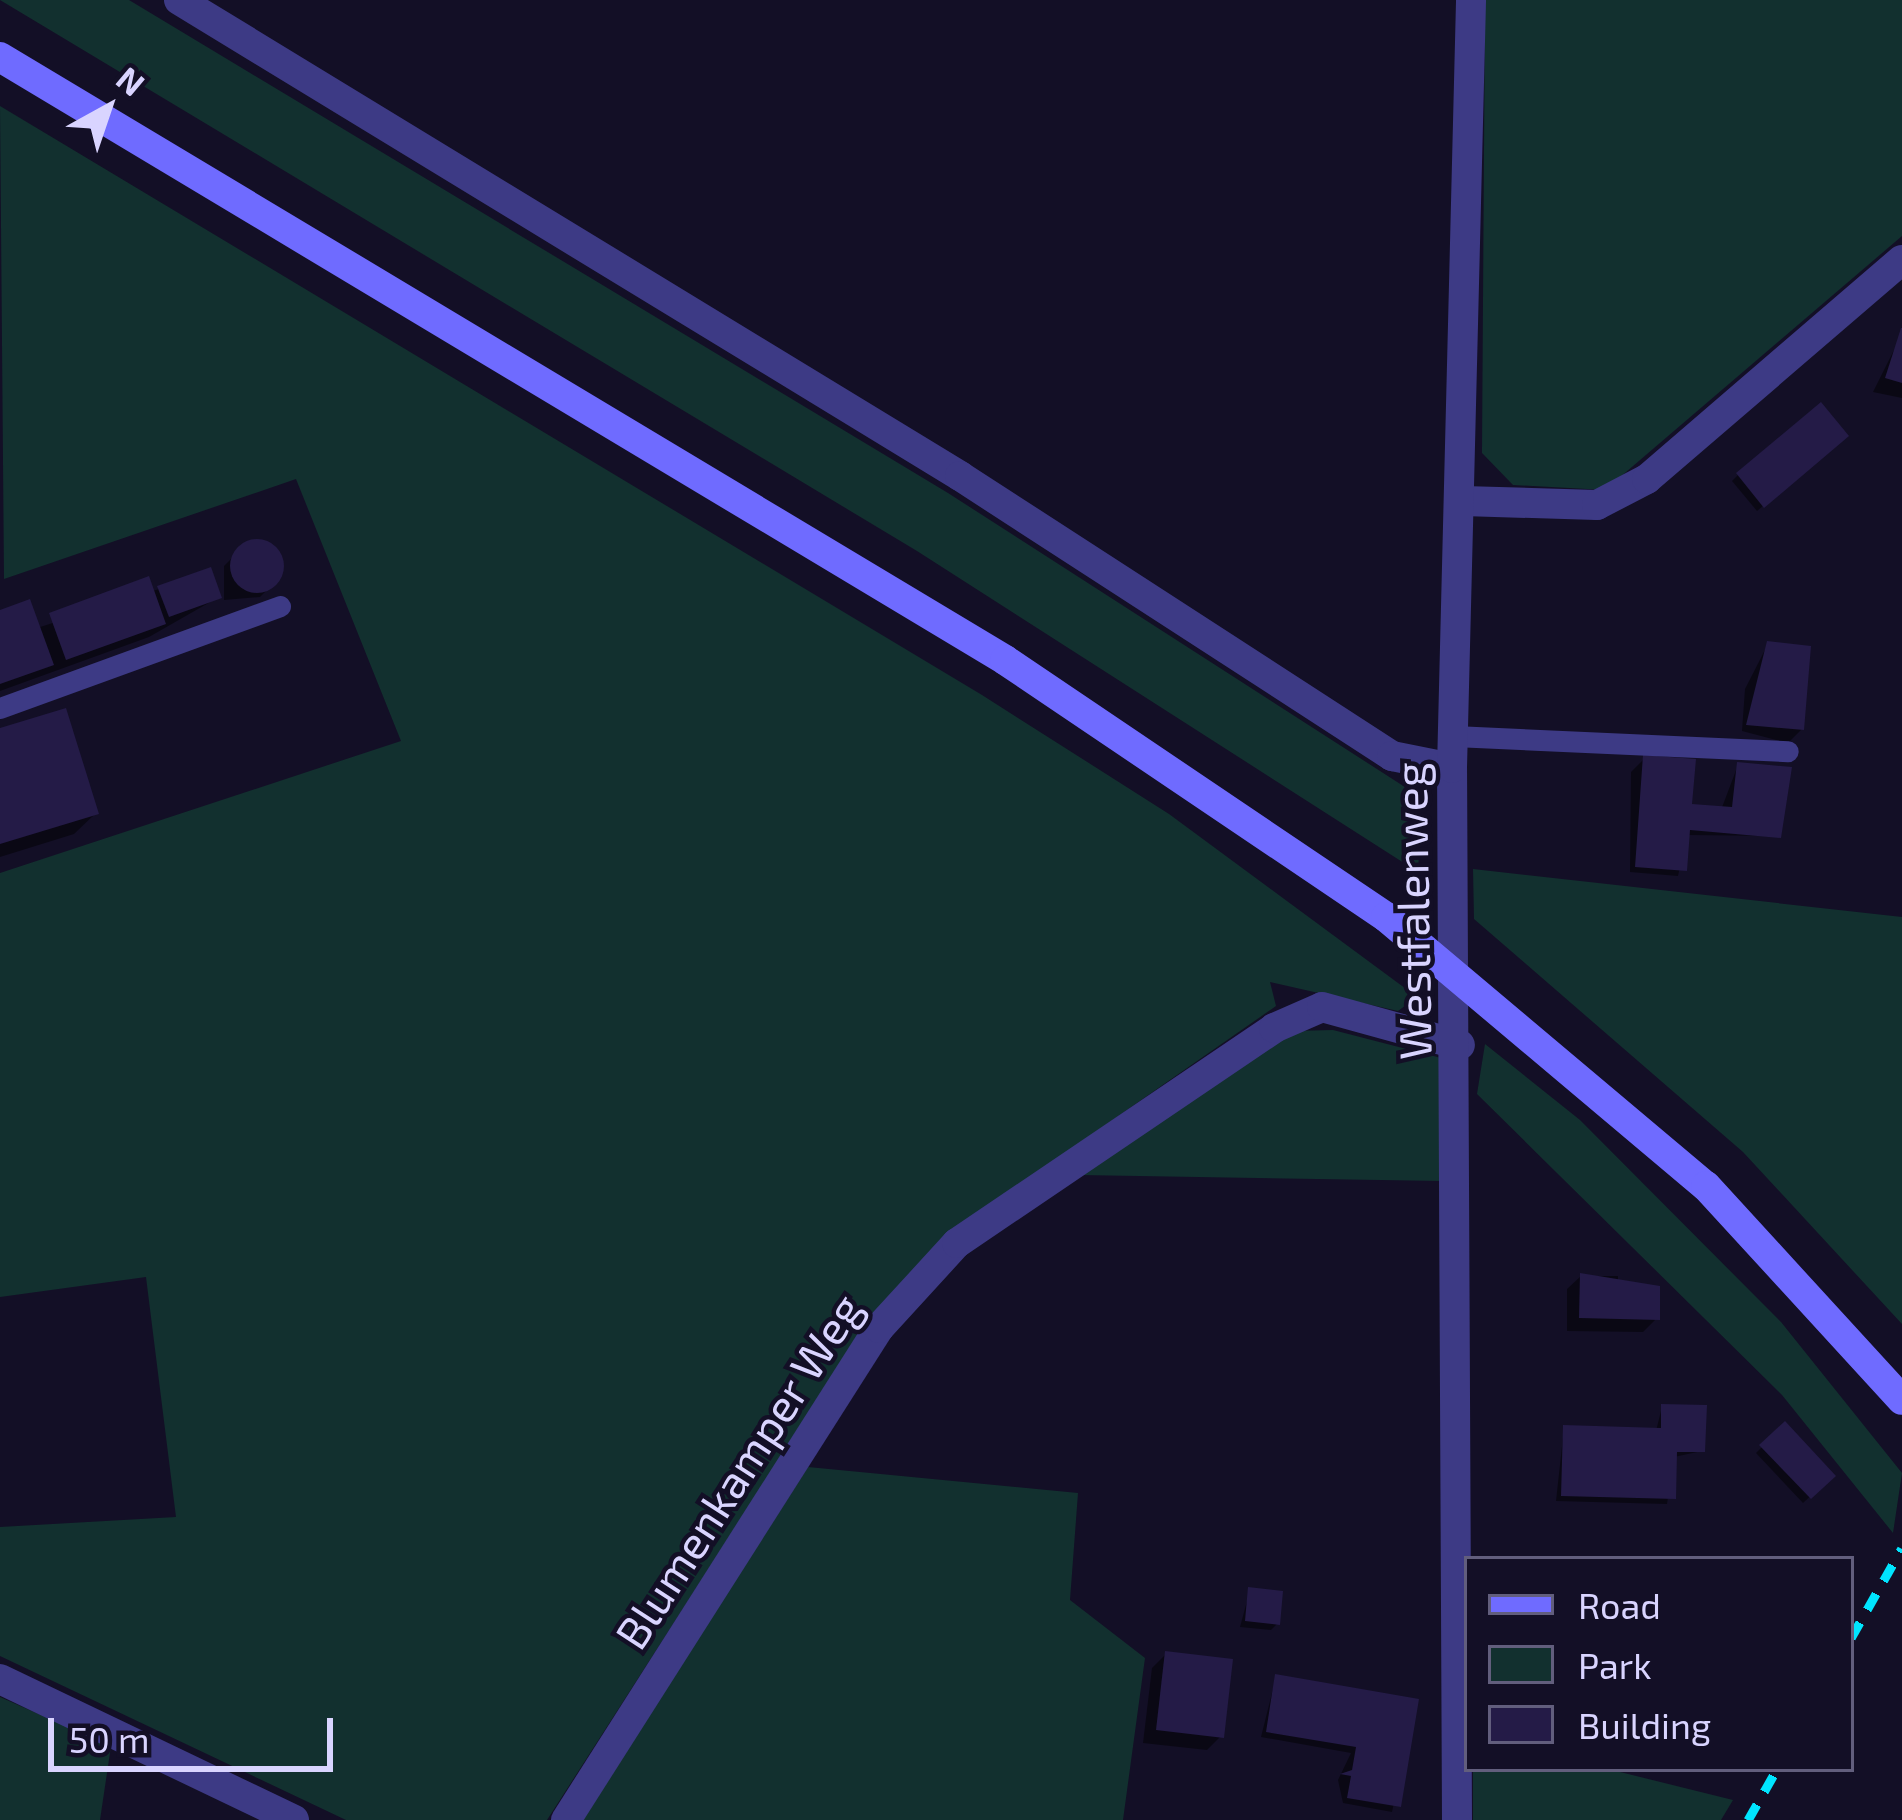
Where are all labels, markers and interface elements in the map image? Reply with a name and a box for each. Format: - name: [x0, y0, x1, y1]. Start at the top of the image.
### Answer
- north arrow: [48, 48, 168, 168]
- text: N: [109, 57, 153, 103]
- street label: Westfalenweg: [1382, 762, 1442, 1060]
- street label: Blumenkamper Weg: [603, 1283, 873, 1659]
- legend: [1464, 1556, 1854, 1772]
- text: Road: [1578, 1583, 1661, 1626]
- text: Park: [1578, 1643, 1652, 1686]
- scale bar: [54, 1694, 339, 1768]
- text: Building: [1578, 1703, 1711, 1746]
- text: 50 m: [69, 1717, 150, 1760]

